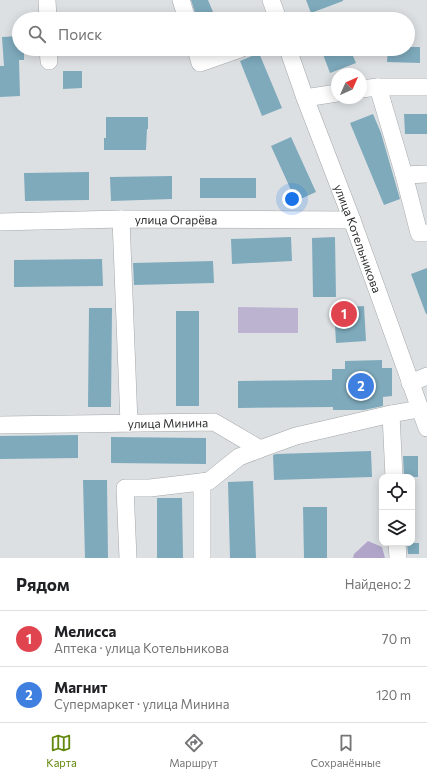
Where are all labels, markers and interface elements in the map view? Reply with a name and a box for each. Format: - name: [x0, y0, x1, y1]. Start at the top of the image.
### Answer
- search box: [12, 12, 415, 56]
- icon: search: [26, 23, 48, 45]
- text: Поиск: [58, 25, 102, 43]
- north arrow: [331, 68, 367, 104]
- street label: улица Котельникова: [332, 182, 385, 295]
- your location: [282, 189, 302, 209]
- street label: улица Огарёва: [135, 212, 217, 226]
- pin: 1: [331, 299, 357, 329]
- pin: 2: [348, 371, 374, 401]
- street label: улица Минина: [128, 415, 208, 430]
- map controls: [379, 474, 415, 546]
- button: locate: [379, 474, 415, 510]
- button: layers: [379, 510, 415, 546]
- text: Рядом: [16, 574, 70, 595]
- text: Найдено: 2: [345, 576, 411, 592]
- text: Мелисса: [54, 622, 116, 640]
- text: 1: [26, 631, 32, 647]
- text: 70 m: [382, 631, 411, 647]
- text: Аптека · улица Котельникова: [54, 640, 229, 656]
- text: Магнит: [54, 678, 107, 696]
- text: 2: [25, 687, 33, 703]
- text: 120 m: [376, 687, 411, 703]
- text: Супермаркет · улица Минина: [54, 696, 229, 712]
- tab: Карта: [46, 732, 77, 769]
- tab: Маршрут: [169, 732, 218, 769]
- tab: Сохранённые: [311, 732, 381, 769]

